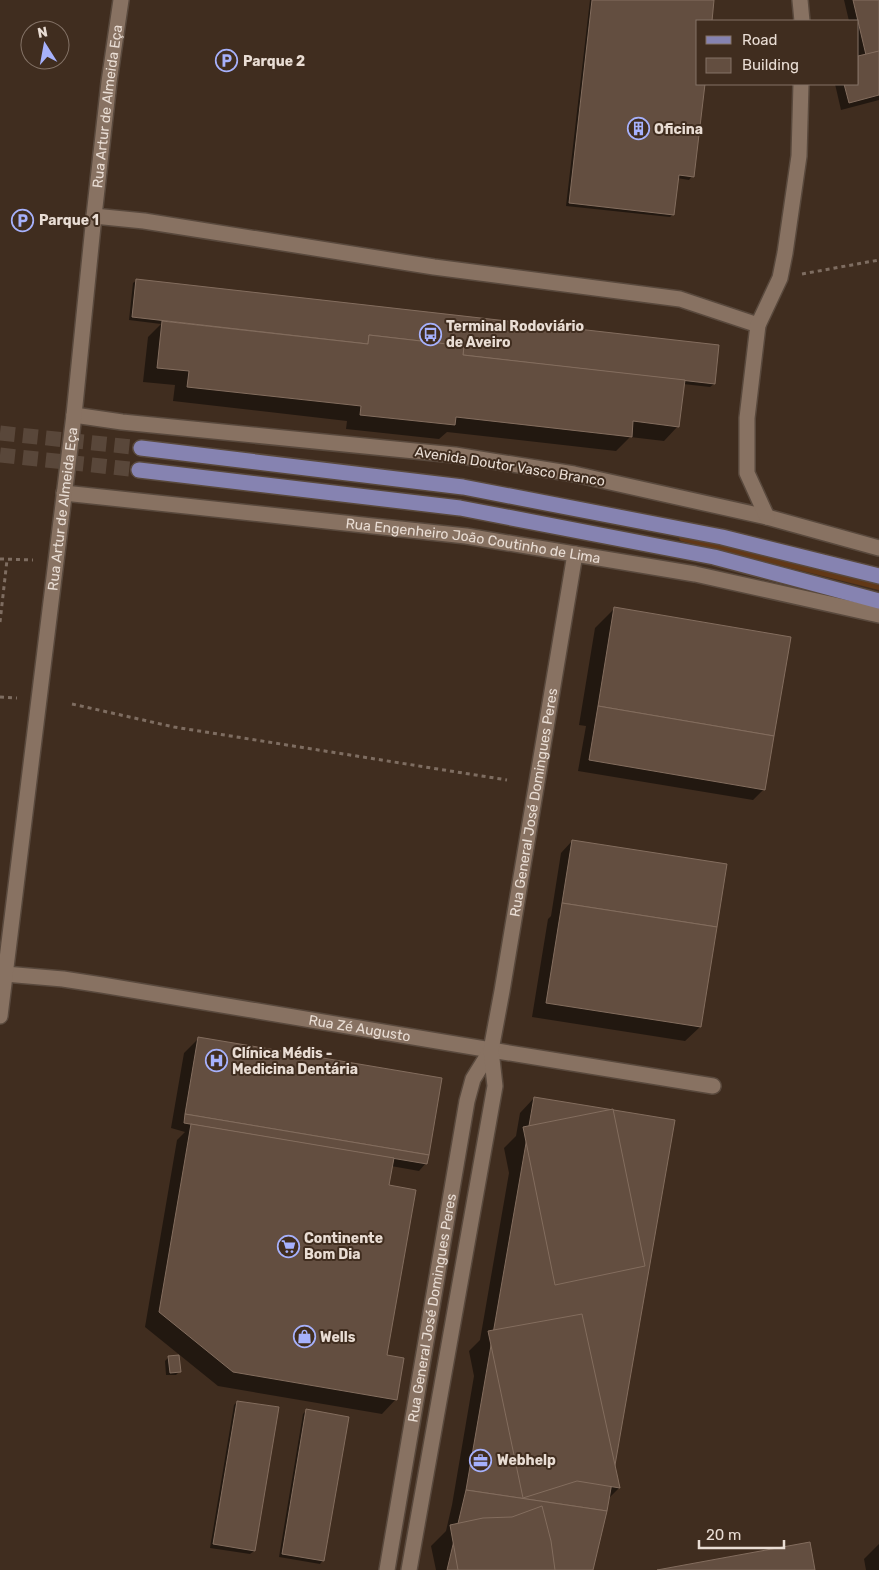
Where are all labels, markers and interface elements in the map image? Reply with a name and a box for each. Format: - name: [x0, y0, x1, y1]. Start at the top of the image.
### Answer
- north arrow: [20, 20, 70, 70]
- legend: [696, 20, 859, 85]
- text: N: [36, 23, 49, 42]
- street label: Rua Artur de Almeida Eça: [89, 24, 126, 189]
- text: Road: [742, 31, 778, 49]
- parking icon: Parque 2: [215, 49, 239, 73]
- place label: Parque 2: [243, 53, 305, 70]
- text: Building: [742, 56, 799, 74]
- building icon: Oficina: [626, 117, 650, 141]
- place label: Oficina: [654, 121, 703, 138]
- parking icon: Parque 1: [11, 208, 35, 232]
- place label: Parque 1: [39, 212, 99, 229]
- place label: Terminal Rodoviário de Aveiro: [446, 318, 584, 351]
- bus stop icon: Terminal Rodoviário de Aveiro: [418, 322, 442, 346]
- street label: Rua Artur de Almeida Eça: [44, 426, 81, 592]
- street label: Avenida Doutor Vasco Branco: [414, 443, 606, 490]
- street label: Rua Engenheiro João Coutinho de Lima: [345, 515, 602, 567]
- street label: Rua General José Domingues Peres: [507, 687, 561, 918]
- street label: Rua Zé Augusto: [307, 1012, 412, 1045]
- place label: Clínica Médis - Medicina Dentária: [232, 1045, 358, 1078]
- hospital icon: Clínica Médis - Medicina Dentária: [204, 1049, 228, 1073]
- street label: Rua General José Domingues Peres: [404, 1192, 460, 1424]
- place label: Continente Bom Dia: [304, 1230, 383, 1263]
- supermarket icon: Continente Bom Dia: [276, 1234, 300, 1258]
- shop icon: Wells: [292, 1325, 316, 1349]
- place label: Wells: [320, 1329, 356, 1346]
- office icon: Webhelp: [469, 1448, 493, 1472]
- place label: Webhelp: [497, 1452, 556, 1469]
- scale bar: [699, 1518, 784, 1550]
- text: 20 m: [706, 1526, 741, 1544]

